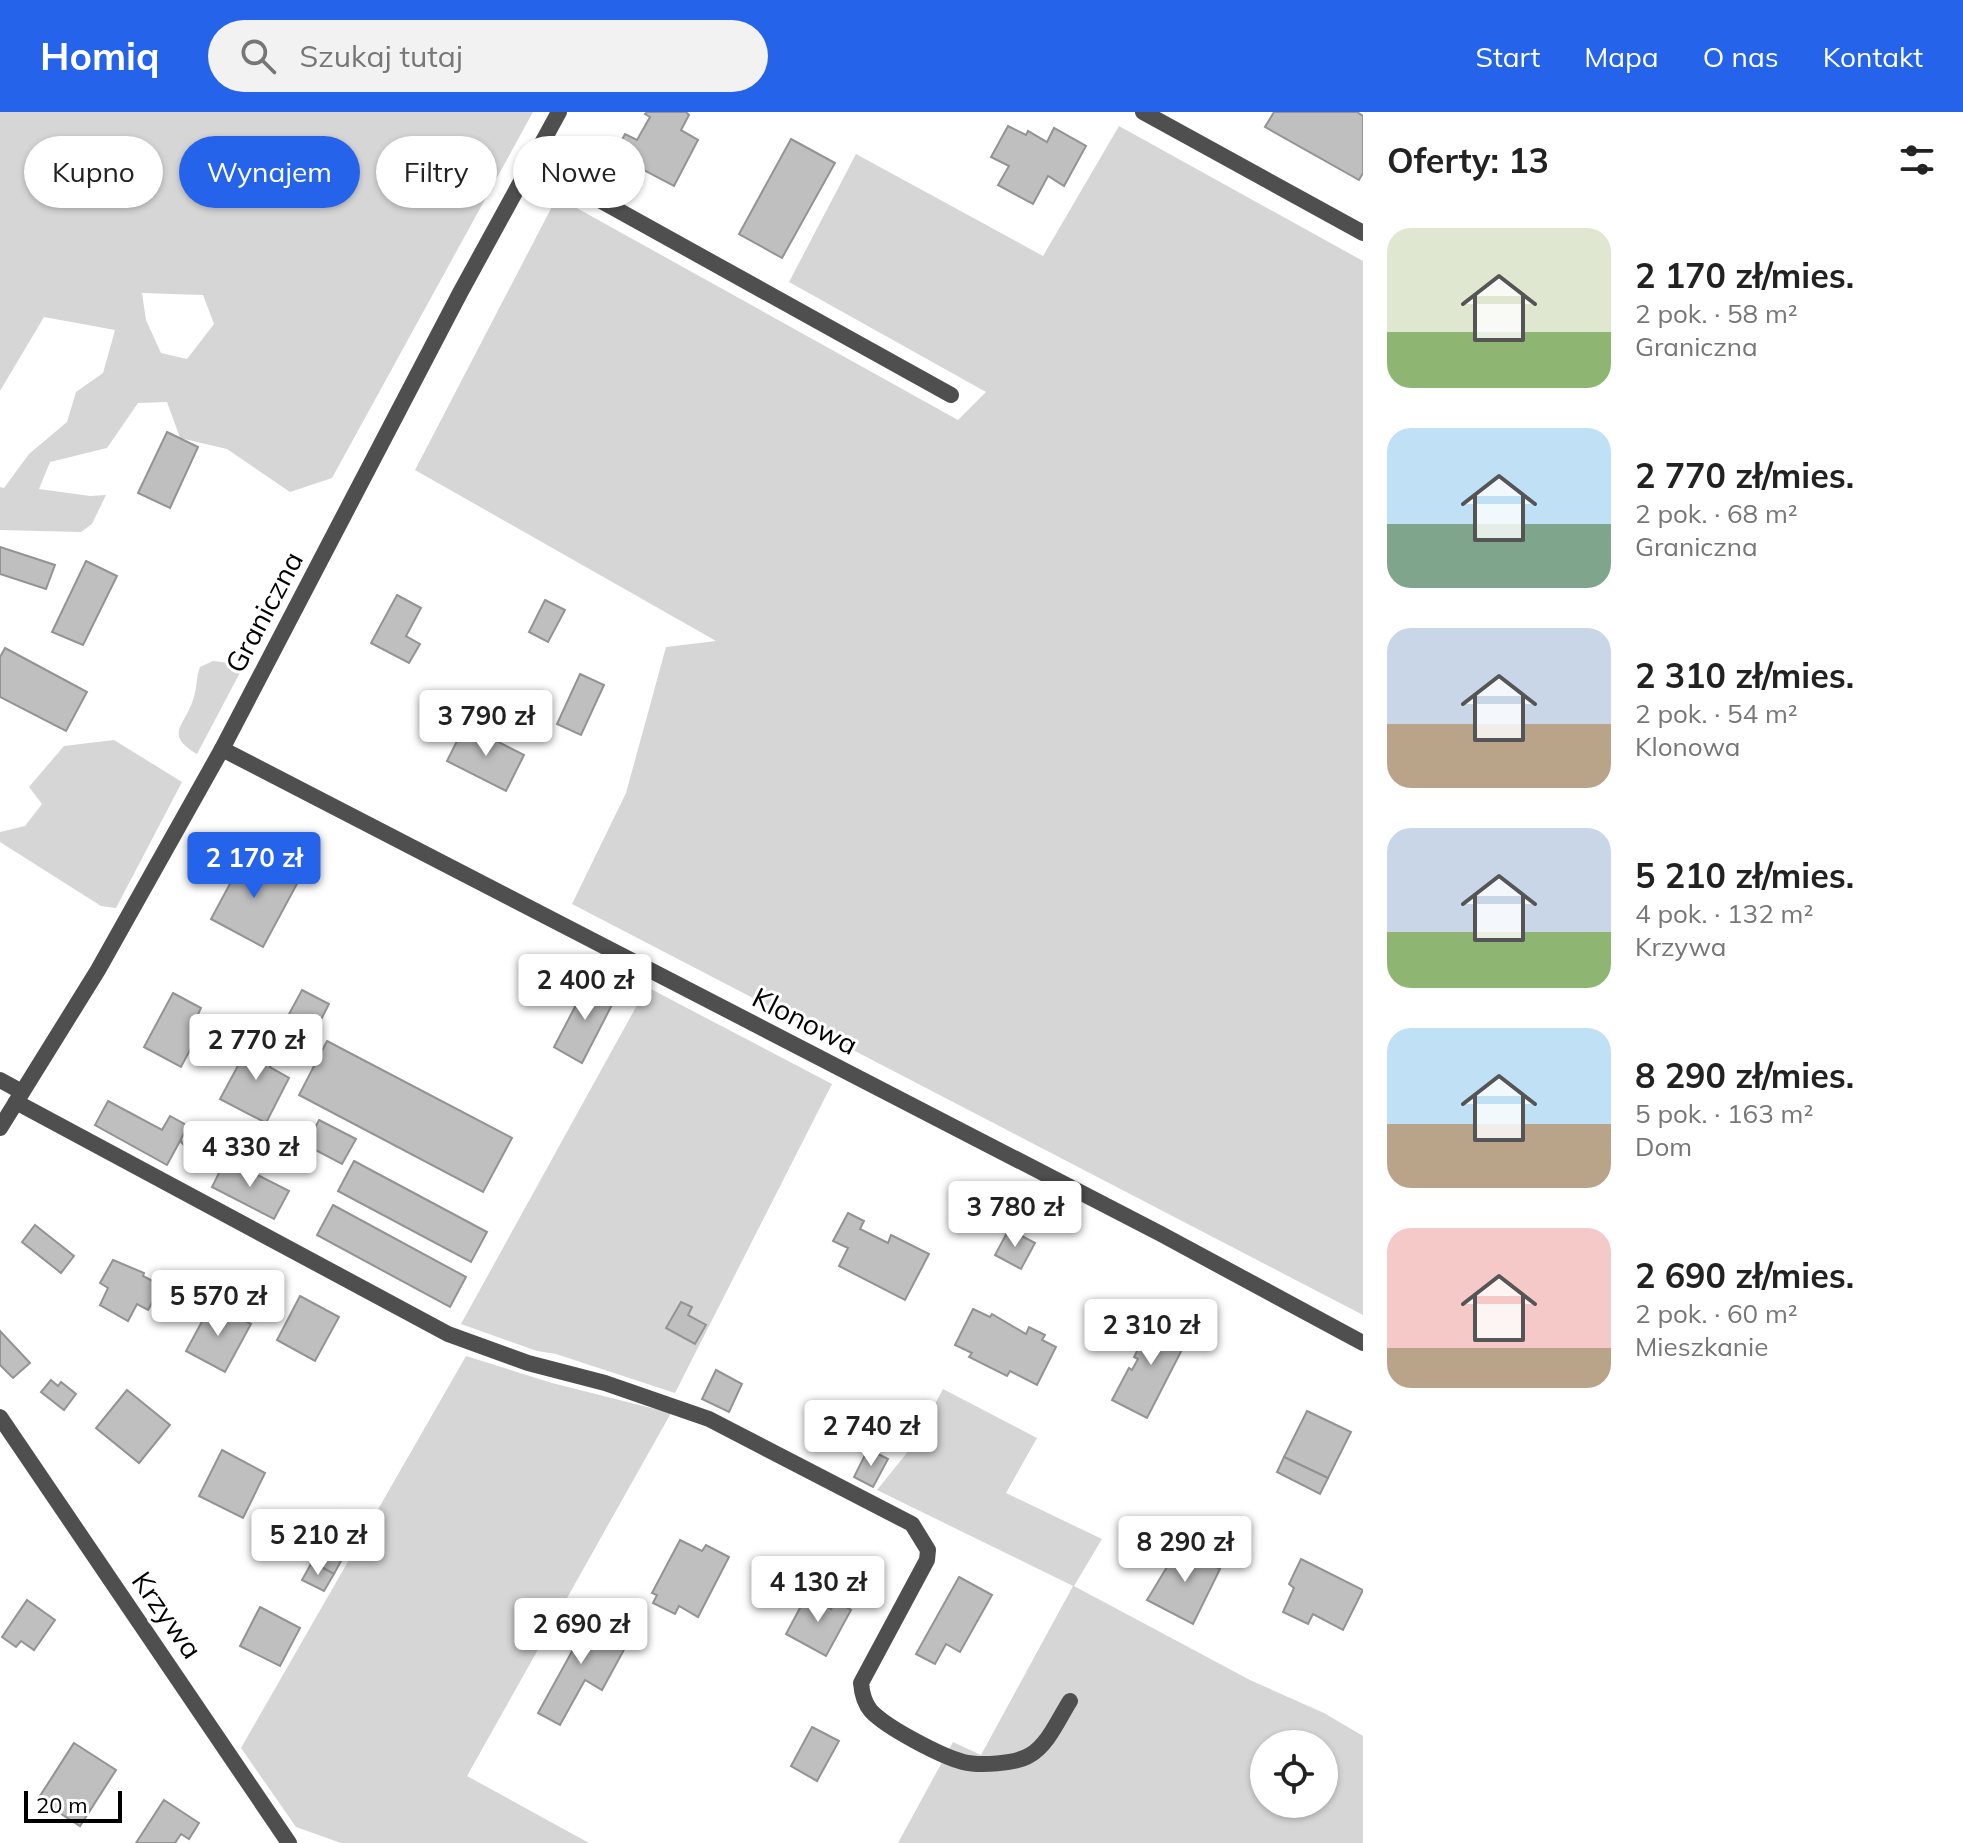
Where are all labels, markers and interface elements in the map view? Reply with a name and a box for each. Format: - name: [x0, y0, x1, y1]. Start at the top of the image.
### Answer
- search box: [208, 20, 768, 92]
- text: Homiq: [40, 32, 160, 80]
- icon: search: [236, 34, 280, 78]
- text: Szukaj tutaj: [300, 37, 463, 75]
- text: Start: [1476, 39, 1540, 74]
- text: Mapa: [1584, 39, 1659, 74]
- text: O nas: [1703, 39, 1779, 74]
- text: Kontakt: [1823, 39, 1923, 74]
- chip: Kupno: [24, 136, 163, 208]
- chip: Wynajem: [179, 136, 360, 208]
- chip: Filtry: [376, 136, 497, 208]
- chip: Nowe: [513, 136, 645, 208]
- icon: filters: [1895, 138, 1939, 182]
- text: Oferty: 13: [1387, 139, 1549, 182]
- text: 2 170 zł/mies.: [1635, 254, 1854, 297]
- icon: home: [1451, 260, 1547, 356]
- text: 2 pok. · 58 m²: [1635, 297, 1798, 330]
- text: Graniczna: [1635, 330, 1758, 363]
- text: 2 770 zł/mies.: [1635, 454, 1854, 497]
- icon: home: [1451, 460, 1547, 556]
- text: 2 pok. · 68 m²: [1635, 497, 1798, 530]
- text: Graniczna: [1635, 530, 1758, 563]
- street label: Graniczna: [217, 545, 310, 678]
- text: 2 310 zł/mies.: [1635, 654, 1854, 697]
- icon: home: [1451, 660, 1547, 756]
- pin: 3 790 zł: [403, 690, 569, 758]
- text: 2 pok. · 54 m²: [1635, 697, 1798, 730]
- text: 3 790 zł: [437, 699, 535, 732]
- text: Klonowa: [1635, 730, 1740, 763]
- pin: 2 170 zł: [171, 832, 337, 900]
- text: 2 170 zł: [205, 841, 303, 874]
- text: 5 210 zł/mies.: [1635, 854, 1854, 897]
- icon: home: [1451, 860, 1547, 956]
- text: 4 pok. · 132 m²: [1635, 897, 1813, 930]
- text: Krzywa: [1635, 930, 1726, 963]
- pin: 2 400 zł: [502, 954, 668, 1022]
- text: 2 400 zł: [536, 963, 634, 996]
- street label: Klonowa: [747, 979, 864, 1062]
- pin: 2 770 zł: [173, 1014, 339, 1082]
- text: 2 770 zł: [207, 1023, 305, 1056]
- text: 8 290 zł/mies.: [1635, 1054, 1854, 1097]
- icon: home: [1451, 1060, 1547, 1156]
- text: 5 pok. · 163 m²: [1635, 1097, 1813, 1130]
- pin: 4 330 zł: [167, 1121, 333, 1189]
- text: 4 330 zł: [201, 1130, 299, 1163]
- text: Dom: [1635, 1130, 1692, 1163]
- pin: 3 780 zł: [932, 1181, 1098, 1249]
- text: 3 780 zł: [966, 1190, 1064, 1223]
- text: 2 690 zł/mies.: [1635, 1254, 1854, 1297]
- icon: home: [1451, 1260, 1547, 1356]
- pin: 5 570 zł: [135, 1270, 301, 1338]
- text: 5 570 zł: [169, 1279, 267, 1312]
- text: 2 pok. · 60 m²: [1635, 1297, 1798, 1330]
- pin: 2 310 zł: [1068, 1299, 1234, 1367]
- text: 2 310 zł: [1102, 1308, 1200, 1341]
- text: Mieszkanie: [1635, 1330, 1768, 1363]
- pin: 2 740 zł: [788, 1400, 954, 1468]
- text: 2 740 zł: [822, 1409, 920, 1442]
- pin: 5 210 zł: [235, 1509, 401, 1577]
- pin: 8 290 zł: [1102, 1516, 1268, 1584]
- text: 5 210 zł: [269, 1518, 367, 1551]
- text: 8 290 zł: [1136, 1525, 1234, 1558]
- pin: 4 130 zł: [735, 1556, 901, 1624]
- street label: Krzywa: [125, 1564, 210, 1665]
- text: 4 130 zł: [769, 1565, 867, 1598]
- pin: 2 690 zł: [498, 1598, 664, 1666]
- text: 2 690 zł: [532, 1607, 630, 1640]
- map controls: [1250, 1730, 1338, 1818]
- button: locate: [1250, 1730, 1338, 1818]
- scale bar: [24, 1787, 122, 1823]
- text: 20 m: [36, 1791, 87, 1819]

